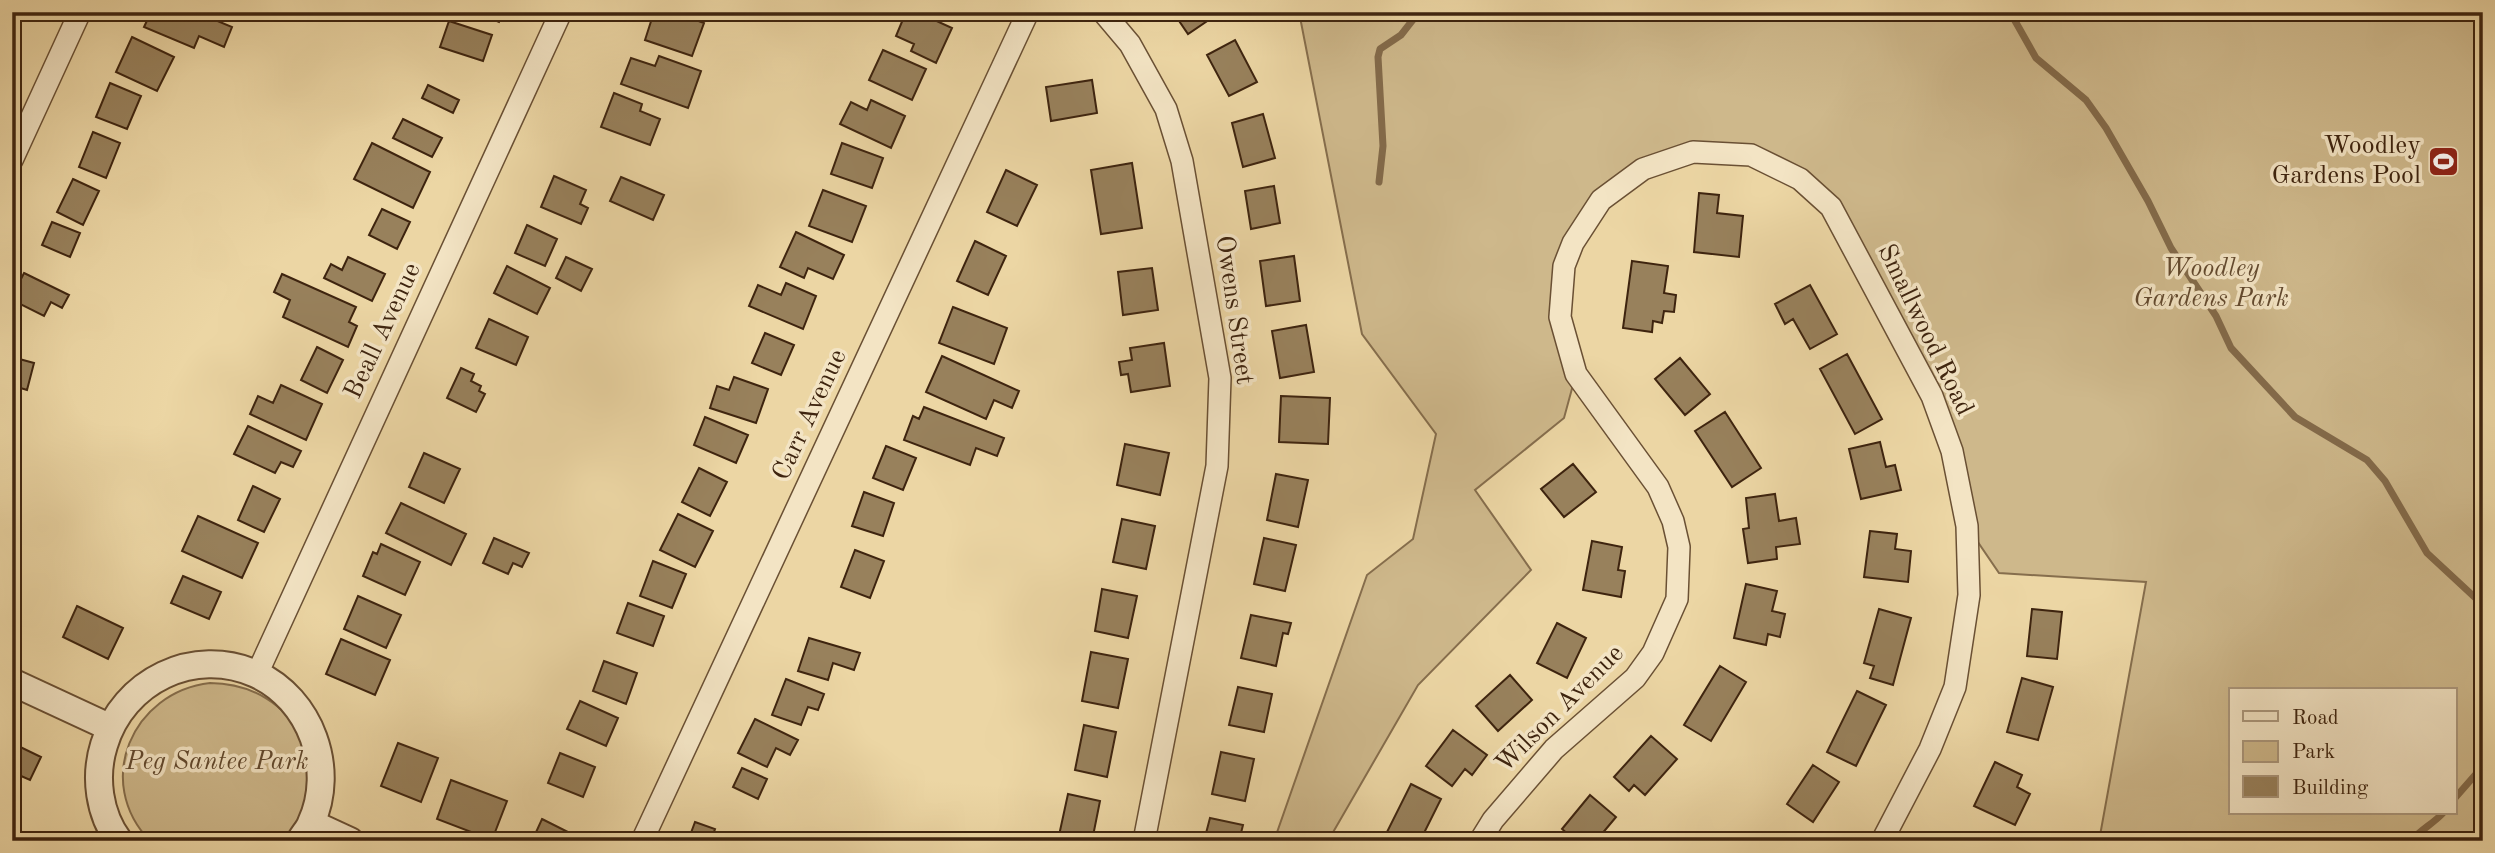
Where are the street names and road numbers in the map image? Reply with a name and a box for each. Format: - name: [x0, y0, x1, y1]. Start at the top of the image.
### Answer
- street label: Owens Street: [1211, 234, 1257, 386]
- street label: Smallwood Road: [1872, 240, 1978, 420]
- street label: Beall Avenue: [340, 259, 426, 403]
- street label: Carr Avenue: [768, 345, 852, 485]
- street label: Wilson Avenue: [1491, 640, 1629, 778]

